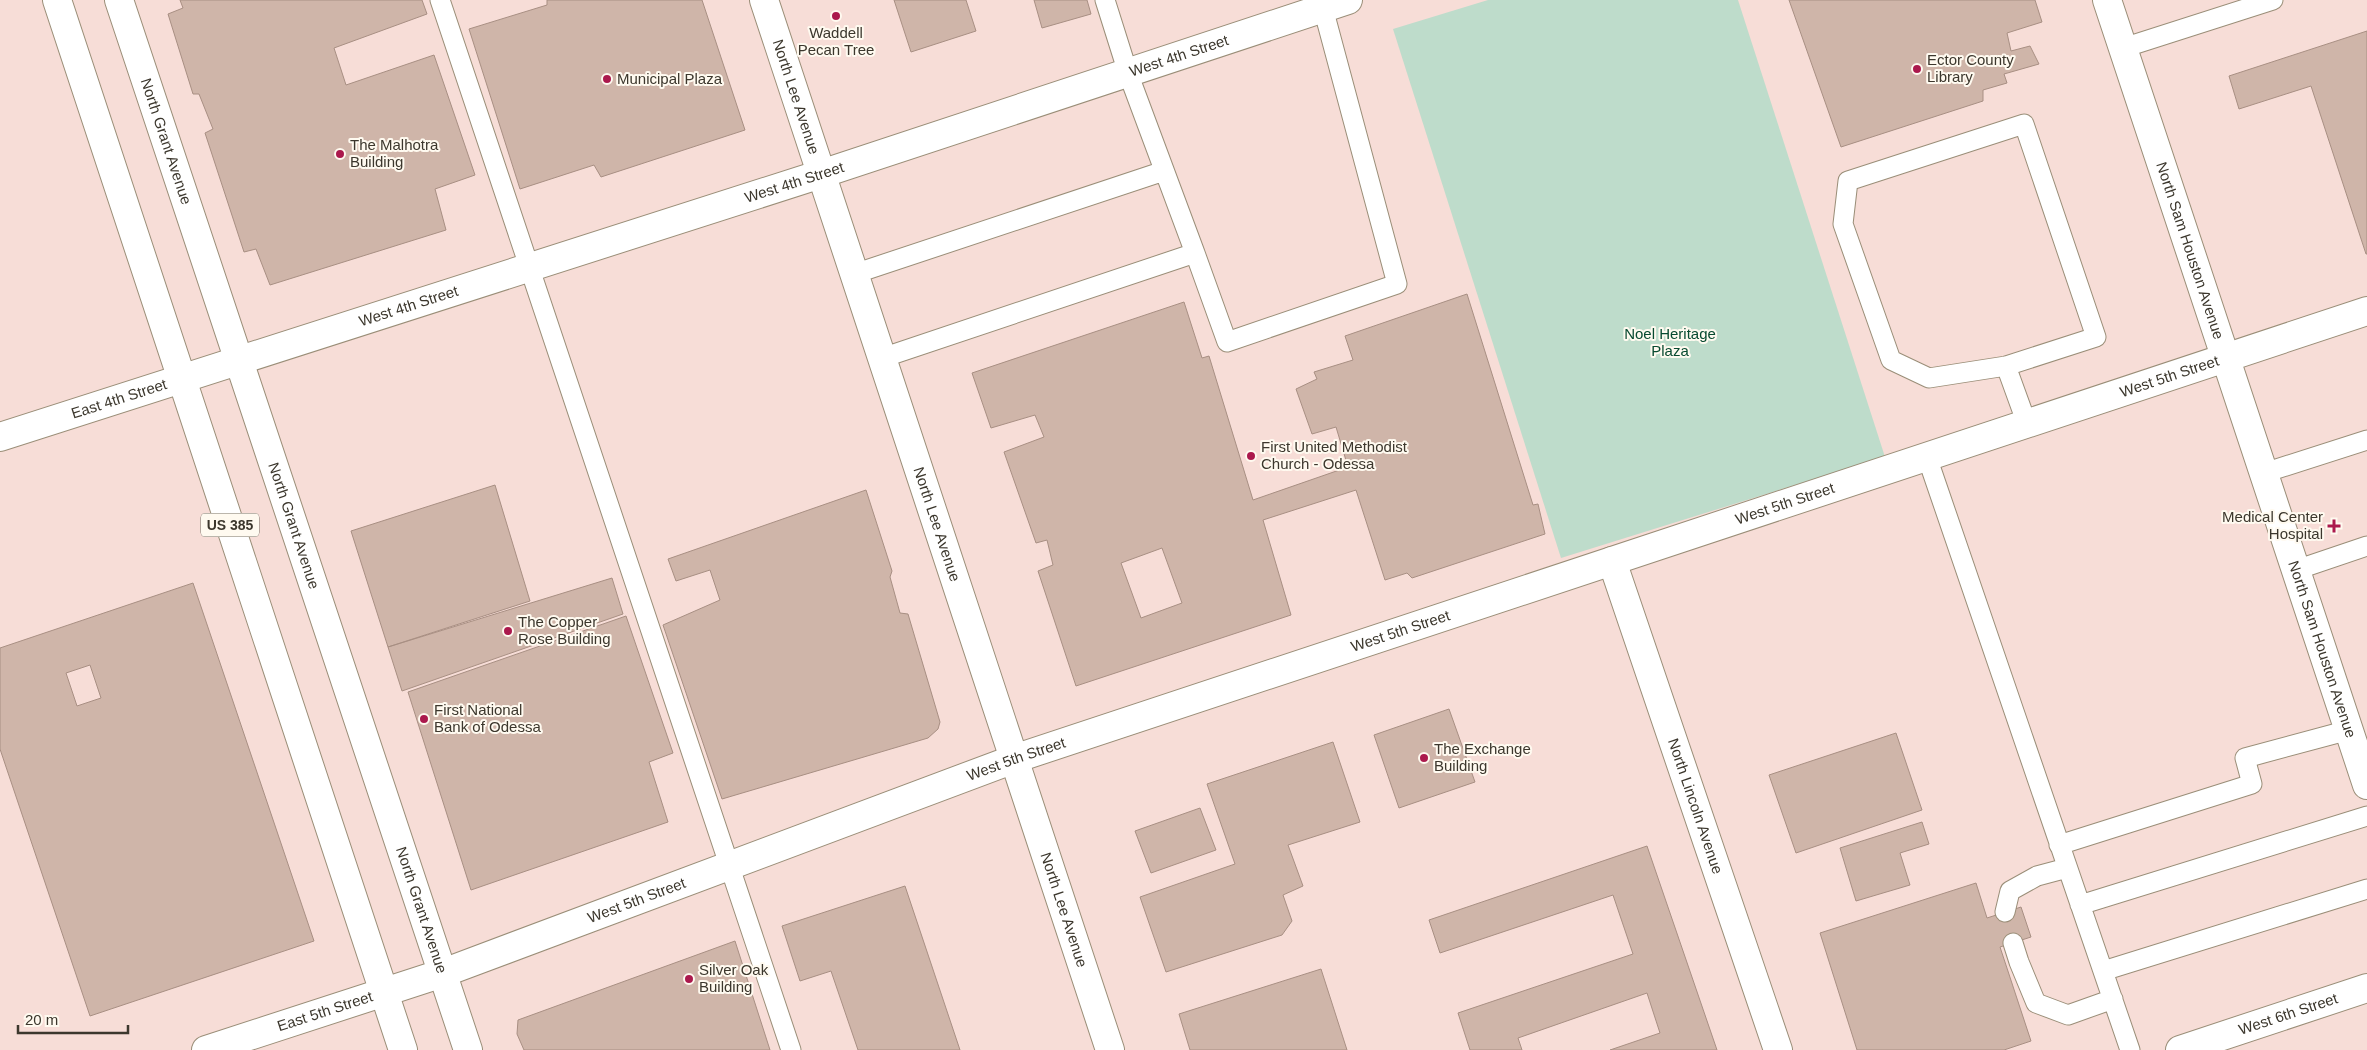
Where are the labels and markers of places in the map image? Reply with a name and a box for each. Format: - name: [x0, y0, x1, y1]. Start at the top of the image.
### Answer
- marker: Waddell Pecan Tree: [830, 10, 842, 22]
- place label: Waddell Pecan Tree: [798, 24, 874, 58]
- place label: Ector County Library: [1927, 51, 2014, 85]
- marker: Ector County Library: [1911, 63, 1923, 75]
- place label: Municipal Plaza: [617, 70, 723, 87]
- marker: Municipal Plaza: [601, 73, 613, 85]
- place label: The Malhotra Building: [350, 136, 439, 170]
- marker: The Malhotra Building: [334, 148, 346, 160]
- place label: First United Methodist Church - Odessa: [1261, 438, 1408, 472]
- marker: First United Methodist Church - Odessa: [1245, 450, 1257, 462]
- place label: Medical Center Hospital: [2222, 508, 2323, 542]
- marker: Medical Center Hospital: [2327, 519, 2341, 533]
- place label: The Copper Rose Building: [518, 613, 611, 647]
- marker: The Copper Rose Building: [502, 625, 514, 637]
- place label: First National Bank of Odessa: [434, 701, 541, 735]
- marker: First National Bank of Odessa: [418, 713, 430, 725]
- place label: The Exchange Building: [1434, 740, 1531, 774]
- marker: The Exchange Building: [1418, 752, 1430, 764]
- place label: Silver Oak Building: [699, 961, 769, 995]
- marker: Silver Oak Building: [683, 973, 695, 985]

